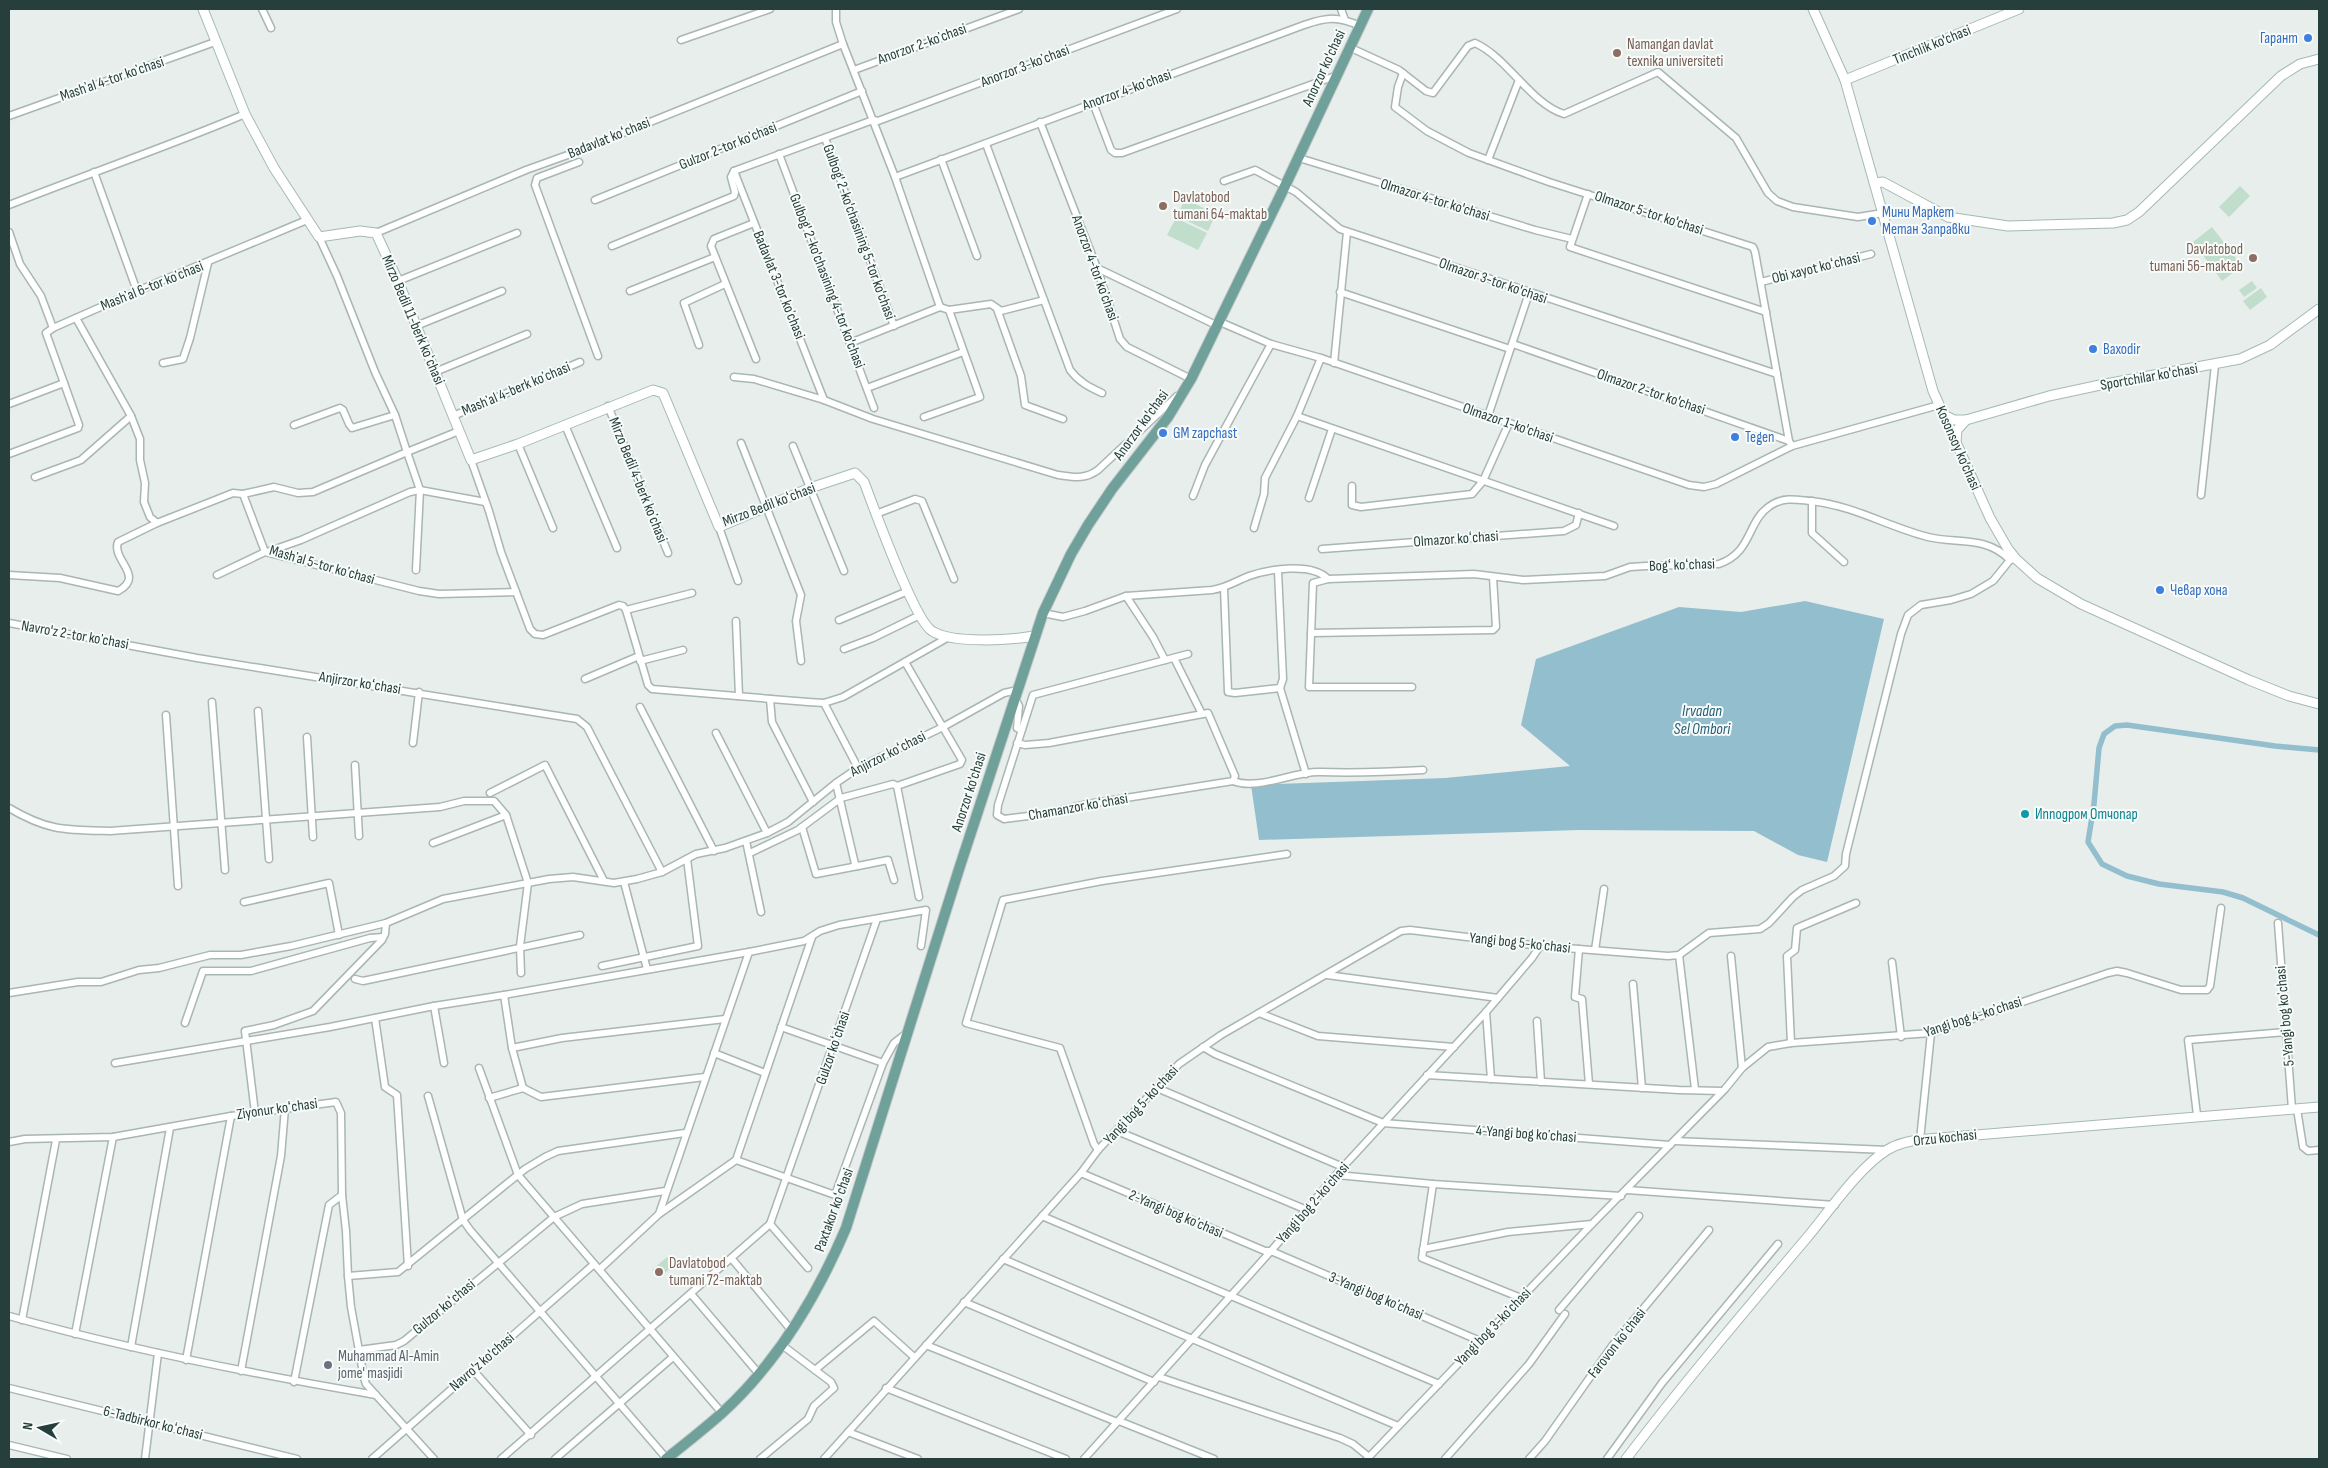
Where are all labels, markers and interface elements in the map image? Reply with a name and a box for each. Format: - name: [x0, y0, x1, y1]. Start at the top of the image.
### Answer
- street label: Аnorzor 2-koʼchasi: [874, 19, 969, 69]
- street label: Tinchlik ko'chasi: [1890, 21, 1974, 69]
- street label: Anorzor ko'chasi: [1298, 27, 1350, 110]
- place label: Гарант: [2260, 29, 2298, 48]
- marker: Гарант: [2302, 32, 2314, 44]
- place label: Namangan davlat texnika universiteti: [1627, 35, 1724, 71]
- street label: Аnorzor 3-koʼchasi: [977, 40, 1072, 92]
- marker: Namangan davlat texnika universiteti: [1611, 47, 1623, 59]
- street label: Mashʼal 4-tor koʼchasi: [57, 52, 167, 106]
- street label: Аnorzor 4-koʼchasi: [1079, 65, 1174, 115]
- street label: Badavlat koʻchasi: [565, 113, 653, 163]
- street label: Gulzor 2-tor koʼchasi: [676, 118, 780, 174]
- street label: Gulbog' 2-ko'chasining 5-tor ko'chasi: [818, 142, 900, 322]
- street label: Olmazor 4-tor ko'chasi: [1378, 174, 1492, 226]
- street label: Olmazor 5-tor ko'chasi: [1592, 187, 1706, 240]
- place label: Davlatobod tumani 64-maktab: [1173, 188, 1267, 224]
- street label: Gulbog' 2-ko'chasining 4-tor ko'chasi: [785, 191, 869, 371]
- marker: Davlatobod tumani 64-maktab: [1157, 200, 1169, 212]
- place label: Мини Маркет Метан Заправки: [1882, 203, 1970, 239]
- street label: Anorzor 4-tor koʼchasi: [1067, 212, 1123, 324]
- marker: Мини Маркет Метан Заправки: [1866, 215, 1878, 227]
- street label: Badavlat 3-tor koʼchasi: [749, 228, 809, 342]
- place label: Davlatobod tumani 56-maktab: [2149, 240, 2243, 276]
- street label: Obi xayot koʻchasi: [1770, 248, 1862, 288]
- street label: Mirzo Bedil 11-berk koʻchasi: [377, 252, 449, 388]
- marker: Davlatobod tumani 56-maktab: [2247, 252, 2259, 264]
- street label: Olmazor 3-tor ko'chasi: [1436, 254, 1550, 308]
- street label: Mashʼal 6-tor koʼchasi: [98, 257, 206, 315]
- place label: Baxodir: [2103, 340, 2141, 359]
- marker: Baxodir: [2087, 343, 2099, 355]
- street label: Mashʼal 4-berk koʼchasi: [459, 357, 573, 420]
- street label: Sportchilar ko'chasi: [2099, 359, 2199, 395]
- street label: Olmazor 2-tor ko'chasi: [1594, 365, 1708, 419]
- street label: Anorzor ko'chasi: [1109, 386, 1173, 465]
- street label: Olmazor 1-ko'chasi: [1460, 399, 1556, 447]
- street label: Kosonsoy ko’chasi: [1931, 403, 1985, 493]
- street label: Mirzo Bedil 4-berk koʼchasi: [604, 415, 672, 546]
- place label: GM zapchast: [1173, 424, 1238, 443]
- marker: GM zapchast: [1157, 427, 1169, 439]
- place label: Tegen: [1745, 428, 1775, 447]
- marker: Tegen: [1729, 431, 1741, 443]
- street label: Mirzo Bedil koʻchasi: [720, 478, 818, 531]
- street label: Olmazor koʻchasi: [1413, 527, 1499, 551]
- street label: Mashʼal 5-tor koʼchasi: [267, 541, 377, 589]
- street label: Bogʻ koʻchasi: [1649, 554, 1716, 576]
- place label: Чевар хона: [2170, 581, 2228, 600]
- marker: Чевар хона: [2154, 584, 2166, 596]
- street label: Navro'z 2-tor koʼchasi: [20, 616, 130, 654]
- street label: Anjirzor koʻchasi: [317, 667, 402, 699]
- water label: Irvadan Sel Ombori: [1674, 702, 1731, 739]
- street label: Anjirzor koʻchasi: [846, 727, 929, 782]
- street label: Anorzor ko'chasi: [947, 750, 991, 835]
- street label: Chamanzor koʻchasi: [1027, 789, 1129, 825]
- place label: Ипподром Отчопар: [2035, 805, 2138, 824]
- marker: Ипподром Отчопар: [2019, 808, 2031, 820]
- street label: Yangi bog 5-koʼchasi: [1469, 928, 1572, 958]
- street label: 5-Yangi bog koʼchasi: [2271, 965, 2299, 1067]
- street label: Yangi bog 4-koʼchasi: [1922, 992, 2025, 1042]
- street label: Gulzor koʻchasi: [812, 1009, 854, 1087]
- street label: Yangi bog 5-koʼchasi: [1099, 1061, 1183, 1149]
- street label: Ziyonur koʻchasi: [235, 1094, 319, 1124]
- street label: 4-Yangi bog koʼchasi: [1475, 1121, 1577, 1147]
- street label: Orzu kochasi: [1912, 1125, 1978, 1151]
- street label: Yangi bog 2-koʼchasi: [1272, 1158, 1354, 1248]
- street label: Paxtakor koʻchasi: [810, 1165, 858, 1254]
- street label: 2-Yangi bog koʼchasi: [1126, 1186, 1226, 1243]
- place label: Davlatobod tumani 72-maktab: [669, 1254, 762, 1290]
- marker: Davlatobod tumani 72-maktab: [653, 1266, 665, 1278]
- street label: 3-Yangi bog koʼchasi: [1326, 1268, 1426, 1325]
- street label: Gulzor koʻchasi: [409, 1275, 479, 1339]
- street label: Yangi bog 3-koʼchasi: [1451, 1284, 1535, 1370]
- street label: Farovon koʻchasi: [1584, 1304, 1650, 1382]
- street label: Navro'z ko'chasi: [446, 1328, 519, 1395]
- place label: Muhammad Al-Amin jome' masjidi: [337, 1347, 439, 1383]
- marker: Muhammad Al-Amin jome' masjidi: [322, 1359, 334, 1371]
- street label: 6-Tadbirkor koʻchasi: [101, 1401, 205, 1445]
- north arrow: [15, 1403, 65, 1453]
- text: N: [19, 1421, 37, 1431]

